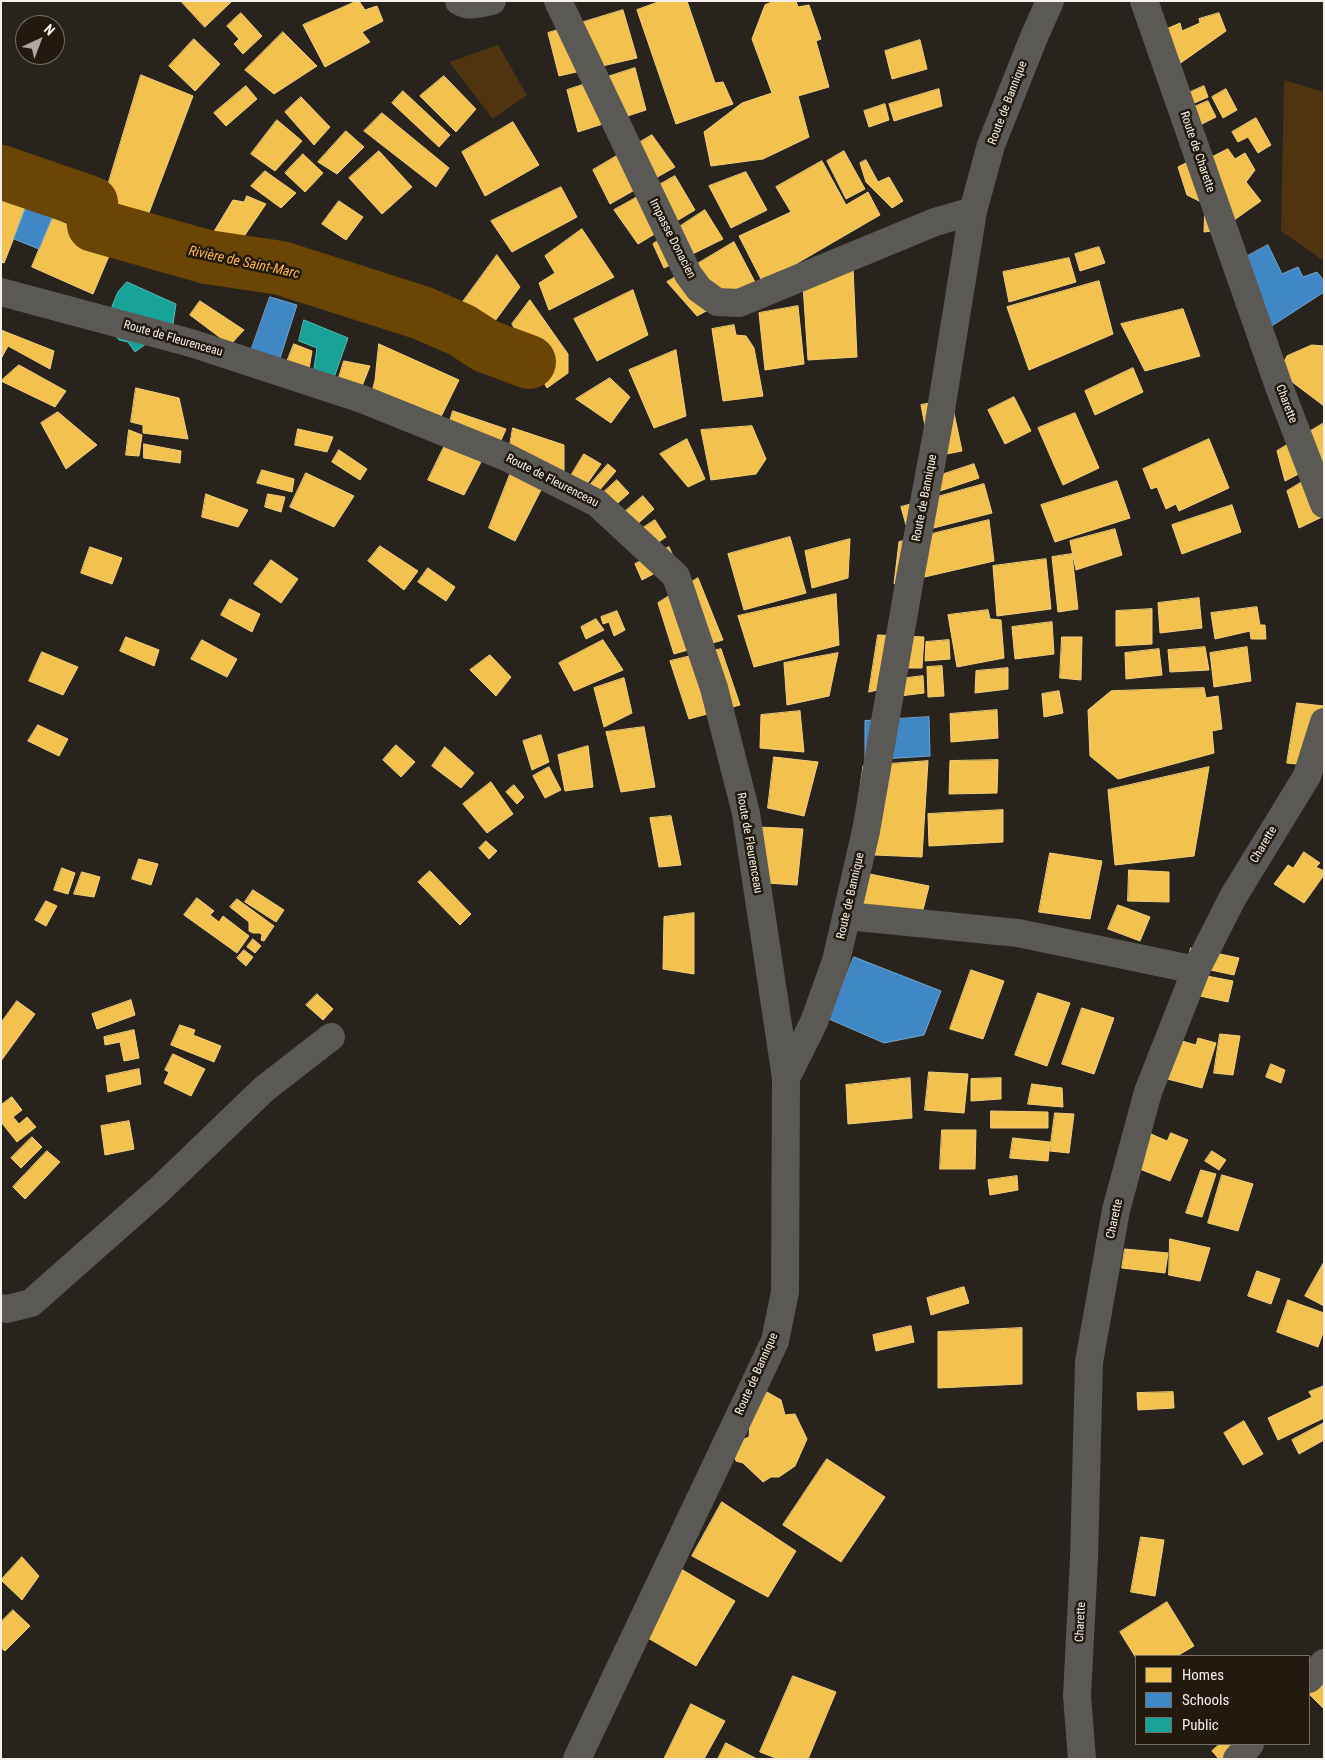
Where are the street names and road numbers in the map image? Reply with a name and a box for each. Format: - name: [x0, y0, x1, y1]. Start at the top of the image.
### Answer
- street label: Route de Bannique: [985, 59, 1031, 147]
- street label: Route de Charette: [1176, 110, 1218, 194]
- street label: Impasse Donacien: [646, 197, 698, 281]
- street label: Route de Fleurenceau: [122, 318, 224, 360]
- street label: Charette: [1272, 383, 1300, 425]
- street label: Route de Fleurenceau: [503, 451, 601, 511]
- street label: Route de Bannique: [909, 453, 941, 543]
- street label: Route de Fleurenceau: [733, 791, 765, 895]
- street label: Charette: [1247, 824, 1281, 866]
- street label: Route de Bannique: [834, 851, 868, 941]
- street label: Charette: [1104, 1198, 1126, 1240]
- street label: Route de Bannique: [732, 1331, 782, 1417]
- street label: Charette: [1073, 1602, 1089, 1642]

